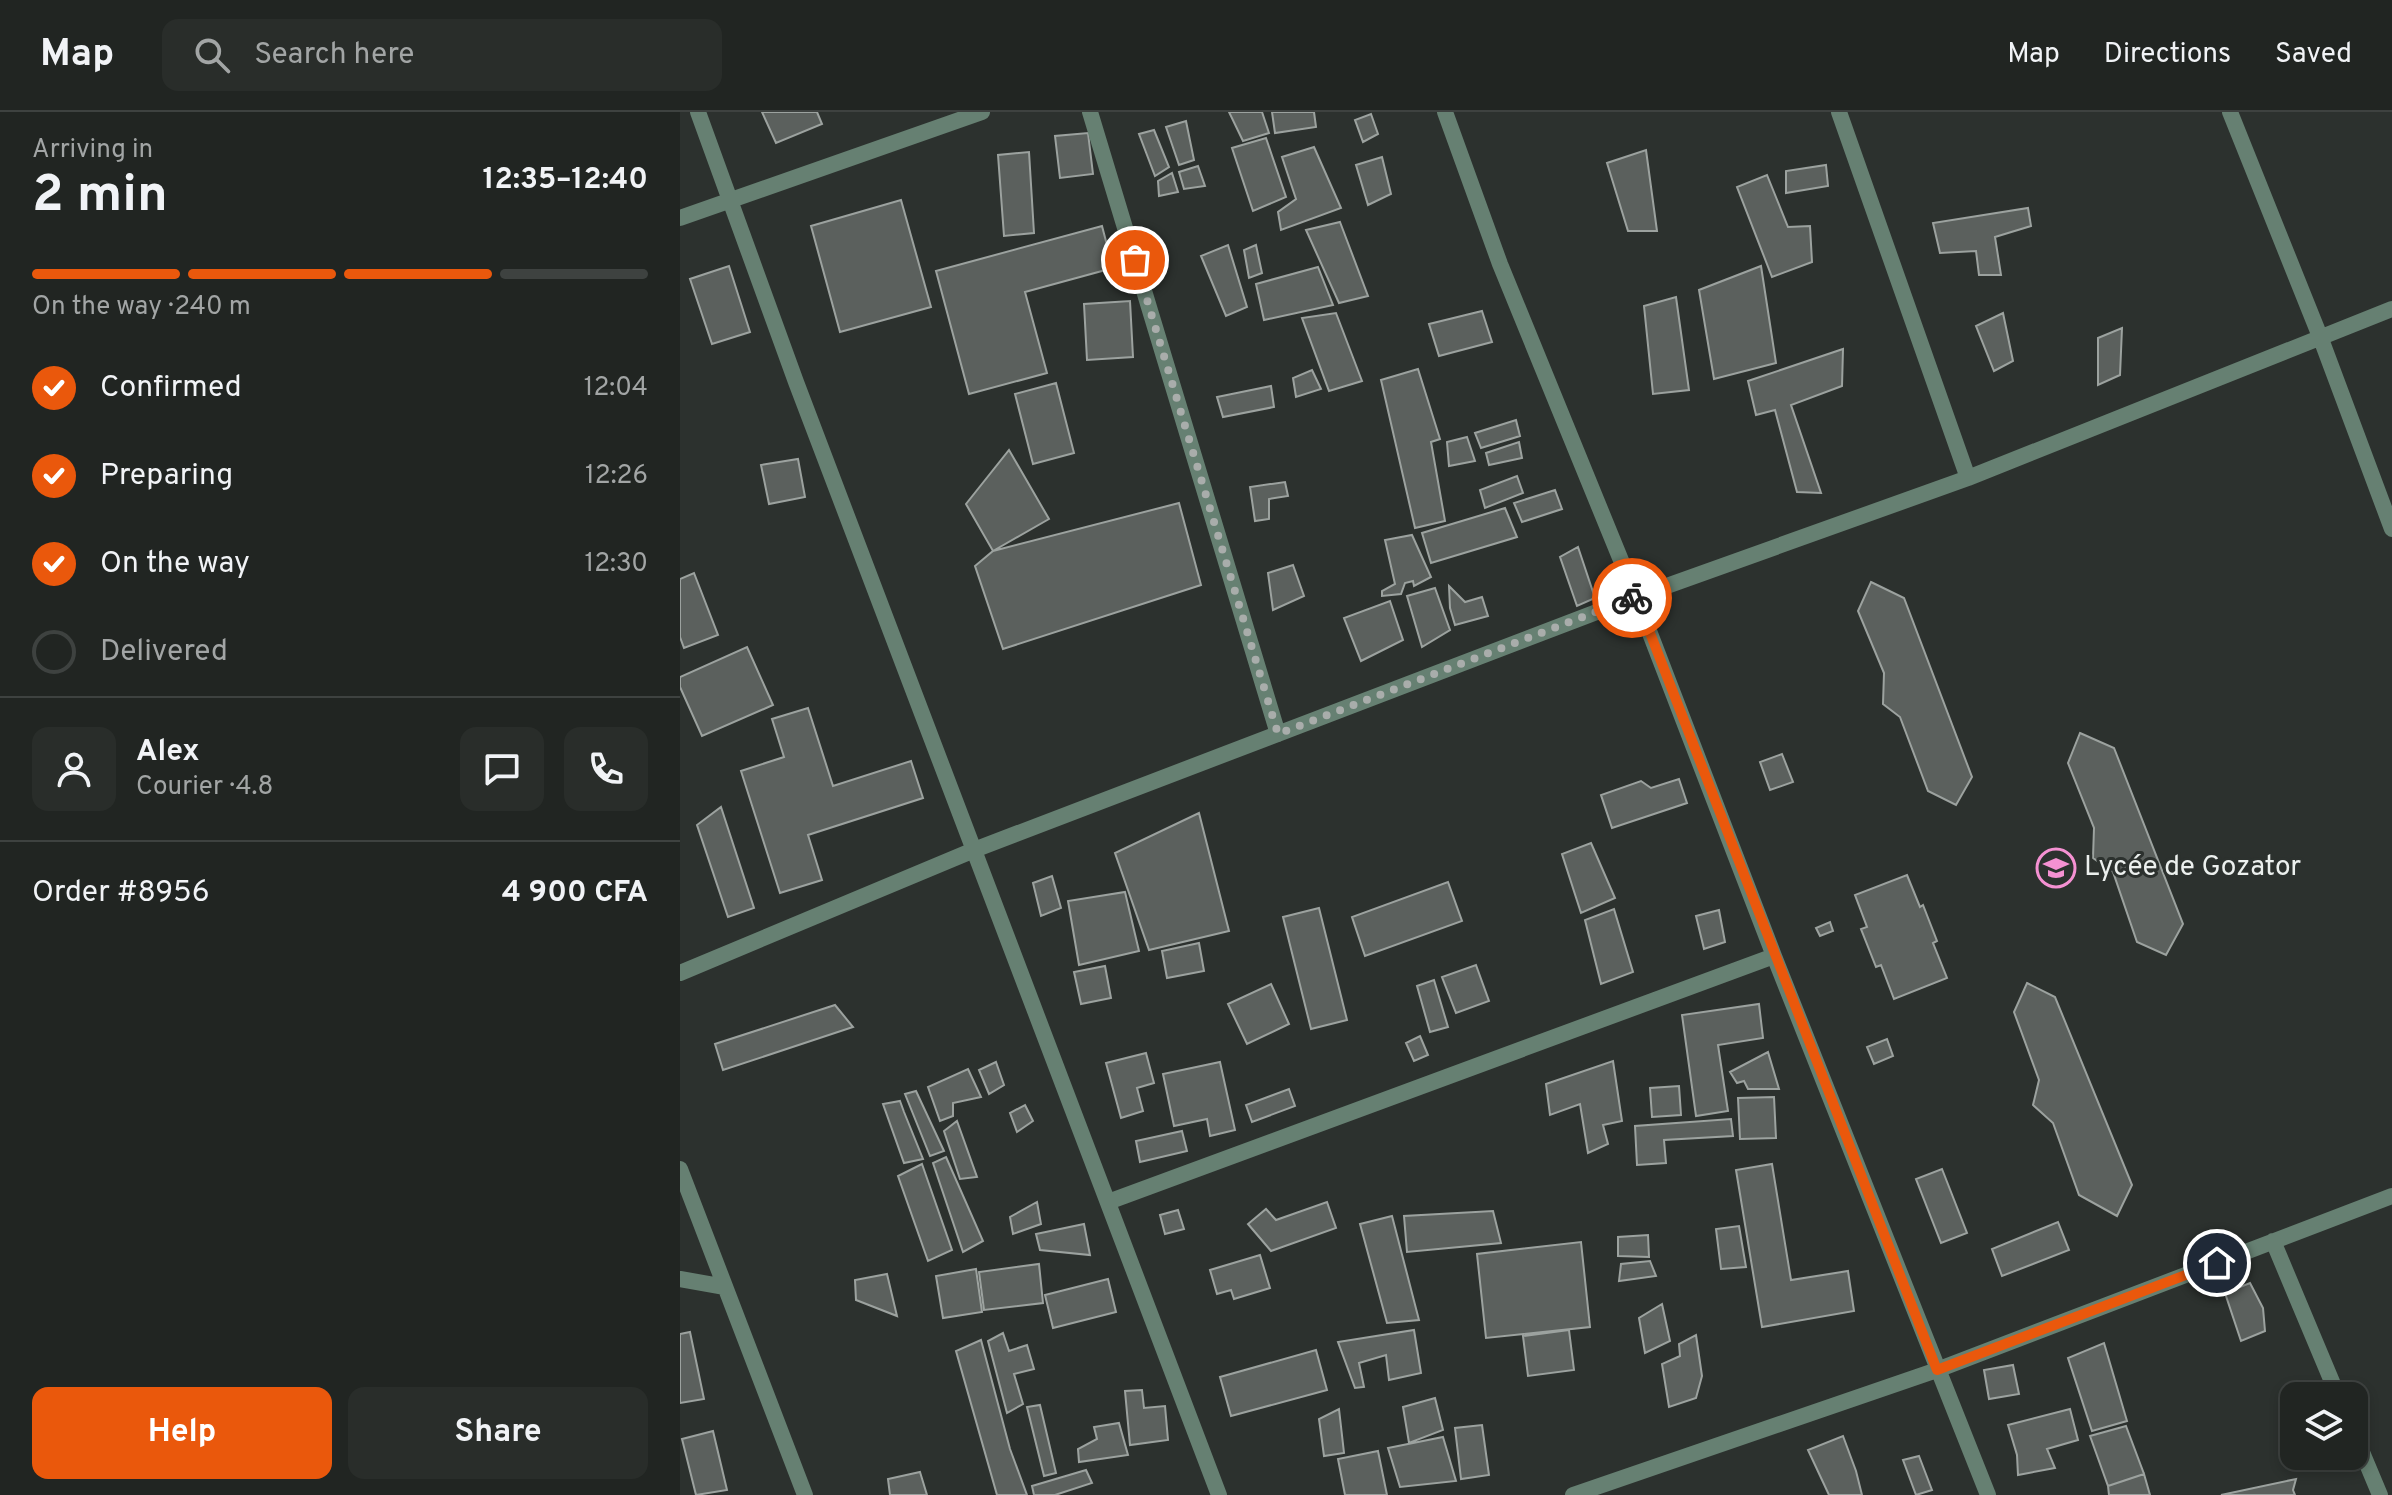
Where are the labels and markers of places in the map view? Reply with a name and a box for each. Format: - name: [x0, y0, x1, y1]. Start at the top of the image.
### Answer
- pin: [1101, 226, 1169, 294]
- school or university icon: Lycée de Gozator: [2035, 847, 2077, 889]
- place label: Lycée de Gozator: [2084, 850, 2301, 886]
- pin: [2183, 1229, 2251, 1297]

